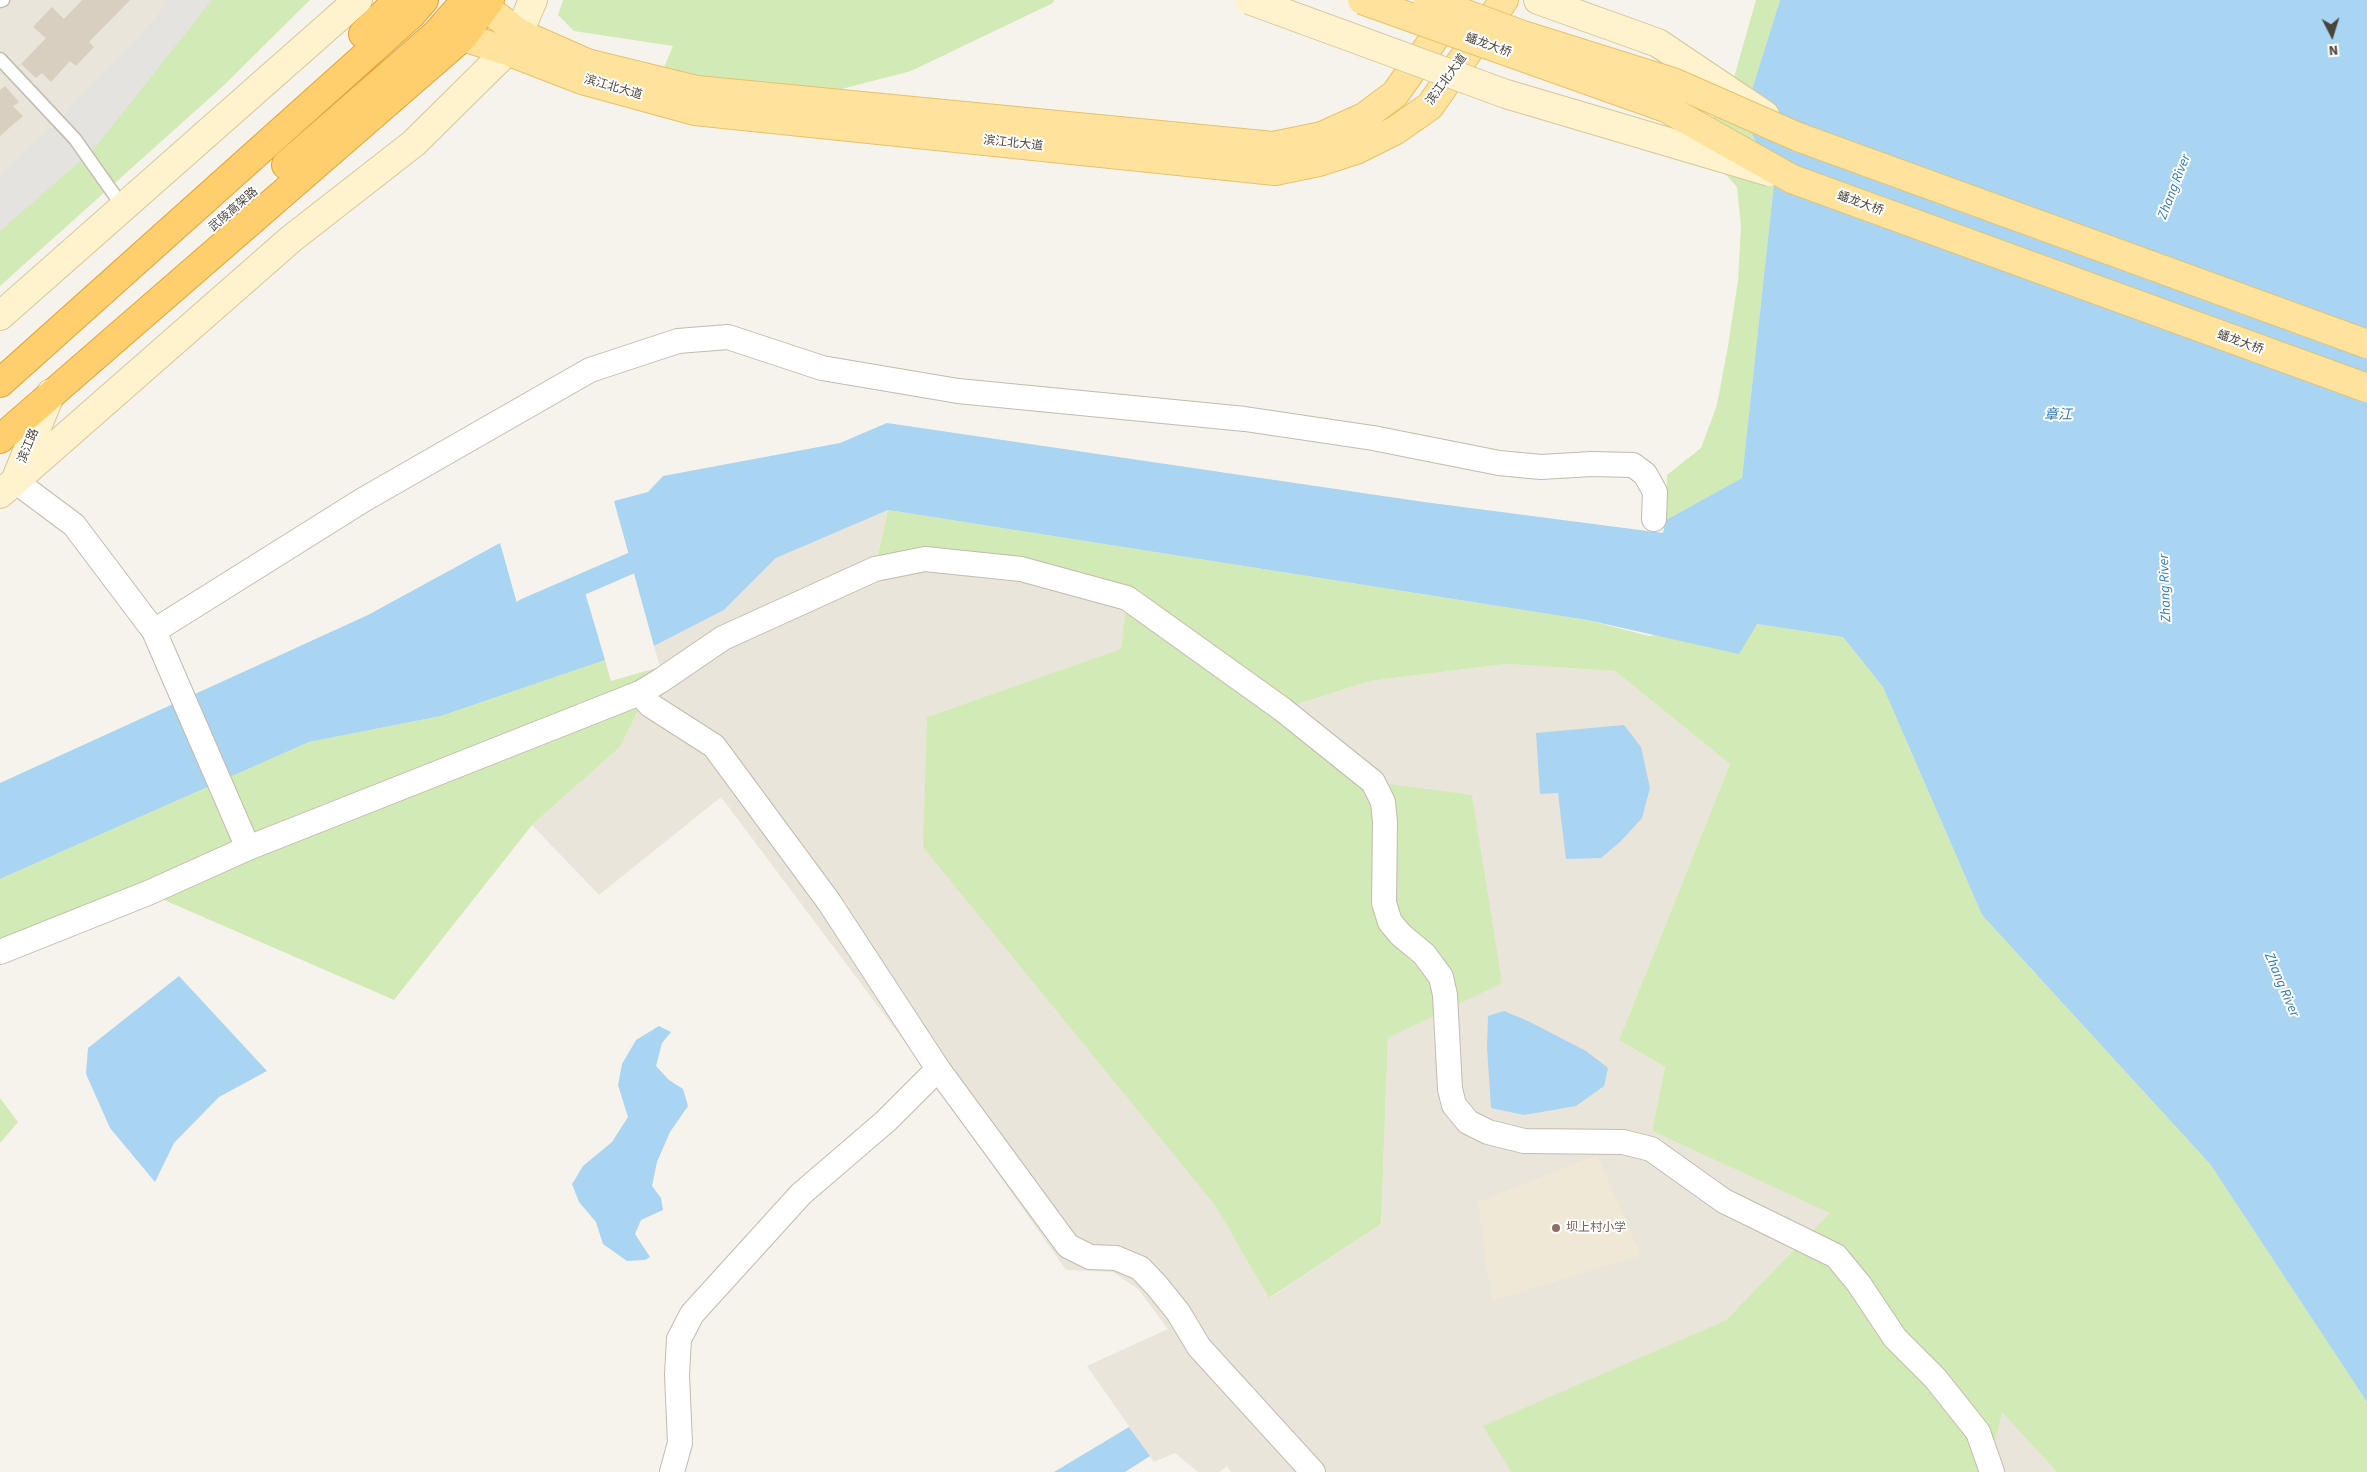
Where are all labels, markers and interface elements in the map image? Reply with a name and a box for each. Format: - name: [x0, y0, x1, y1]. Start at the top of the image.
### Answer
- north arrow: [2307, 10, 2357, 60]
- street label: 蟠龙大桥: [1463, 31, 1513, 61]
- text: N: [2328, 40, 2339, 60]
- street label: 滨江北大道: [1424, 51, 1470, 109]
- street label: 滨江北大道: [582, 73, 644, 103]
- street label: 滨江北大道: [982, 134, 1044, 154]
- water label: Zhang River: [2155, 152, 2195, 222]
- street label: 武陵高架路: [207, 185, 261, 235]
- street label: 蟠龙大桥: [1835, 189, 1885, 219]
- street label: 蟠龙大桥: [2215, 328, 2265, 358]
- water label: 章江: [2044, 408, 2072, 424]
- street label: 滨江路: [16, 427, 42, 465]
- water label: Zhang River: [2156, 554, 2176, 622]
- water label: Zhang River: [2260, 950, 2302, 1020]
- place label: 坝上村小学: [1566, 1221, 1626, 1235]
- marker: 坝上村小学: [1550, 1222, 1562, 1234]

